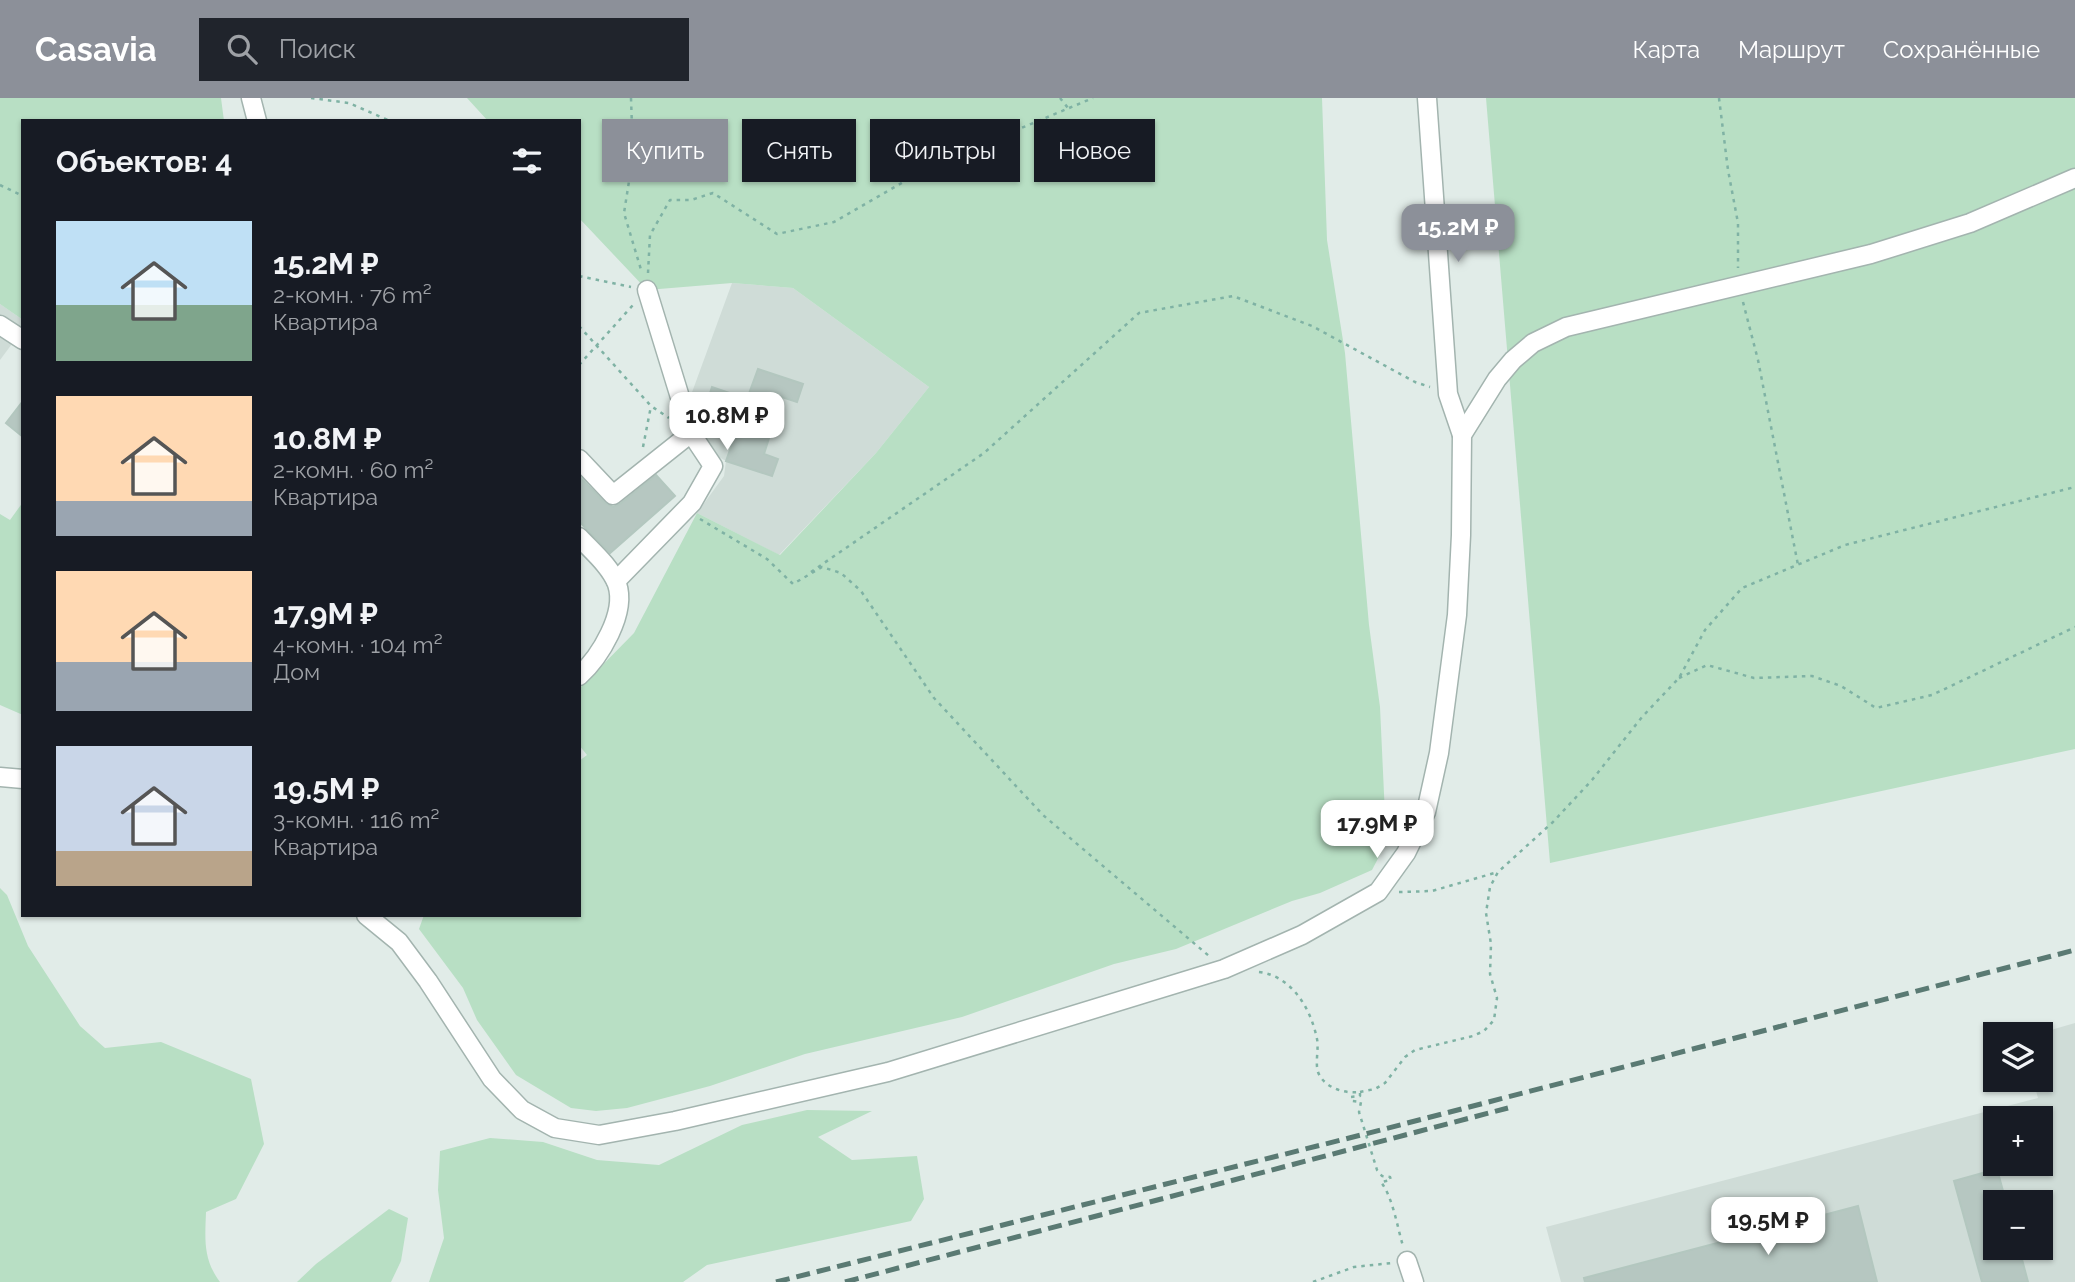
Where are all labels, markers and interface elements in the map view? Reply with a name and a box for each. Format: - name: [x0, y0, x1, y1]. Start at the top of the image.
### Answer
- search box: [199, 18, 689, 81]
- text: Casavia: [35, 30, 157, 69]
- icon: search: [223, 30, 261, 68]
- text: Поиск: [279, 34, 356, 64]
- text: Карта: [1632, 35, 1700, 64]
- text: Маршрут: [1738, 35, 1845, 64]
- text: Сохранённые: [1883, 35, 2040, 64]
- chip: Купить: [602, 119, 728, 182]
- chip: Снять: [742, 119, 856, 182]
- chip: Фильтры: [870, 119, 1020, 182]
- chip: Новое: [1034, 119, 1155, 182]
- icon: filters: [508, 142, 546, 180]
- text: Объектов: 4: [56, 144, 232, 179]
- pin: 15.2M ₽: [1393, 204, 1523, 264]
- text: 15.2M ₽: [1417, 213, 1499, 240]
- text: 15.2M ₽: [273, 246, 379, 281]
- icon: home: [112, 249, 196, 333]
- text: 2-комн. · 76 m²: [273, 281, 432, 308]
- text: Квартира: [273, 308, 378, 335]
- pin: 10.8M ₽: [662, 392, 792, 452]
- text: 10.8M ₽: [685, 401, 769, 428]
- text: 10.8M ₽: [273, 421, 382, 456]
- icon: home: [112, 424, 196, 508]
- text: 2-комн. · 60 m²: [273, 456, 434, 483]
- text: Квартира: [273, 483, 378, 510]
- text: 17.9M ₽: [273, 596, 378, 631]
- icon: home: [112, 599, 196, 683]
- text: 4-комн. · 104 m²: [273, 631, 443, 658]
- text: Дом: [273, 658, 320, 685]
- text: 19.5M ₽: [273, 771, 379, 806]
- icon: home: [112, 774, 196, 858]
- pin: 17.9M ₽: [1312, 800, 1442, 860]
- text: 3-комн. · 116 m²: [273, 806, 439, 833]
- text: 17.9M ₽: [1337, 809, 1417, 836]
- text: Квартира: [273, 833, 378, 860]
- map controls: [1983, 1022, 2053, 1260]
- button: layers: [1983, 1022, 2053, 1092]
- button: +: [1983, 1106, 2053, 1176]
- button: −: [1983, 1190, 2053, 1260]
- pin: 19.5M ₽: [1703, 1198, 1833, 1257]
- text: 19.5M ₽: [1727, 1206, 1809, 1233]

